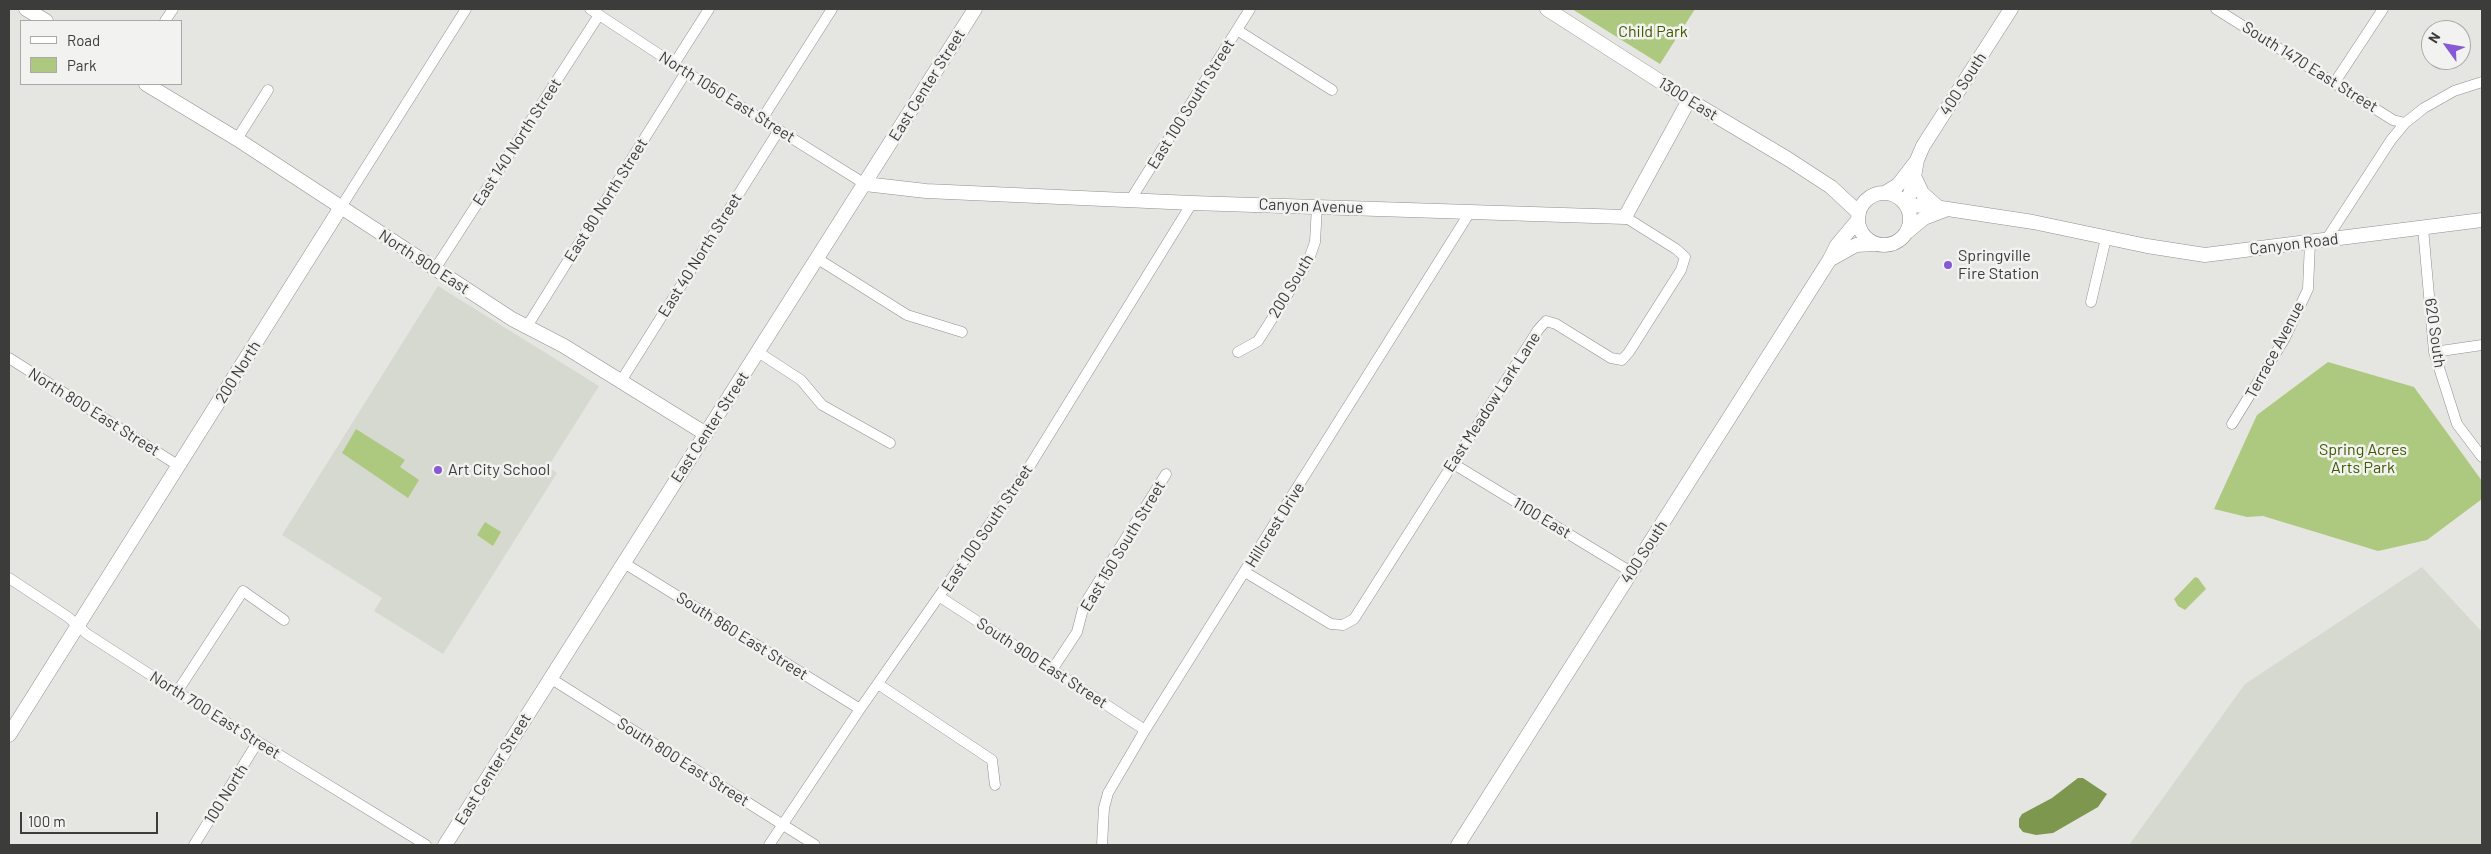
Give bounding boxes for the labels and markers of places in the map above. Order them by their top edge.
place label: Springville Fire Station [1958,246,2039,284]
marker: Springville Fire Station [1942,259,1954,271]
place label: Art City School [448,460,550,480]
marker: Art City School [432,464,444,476]

